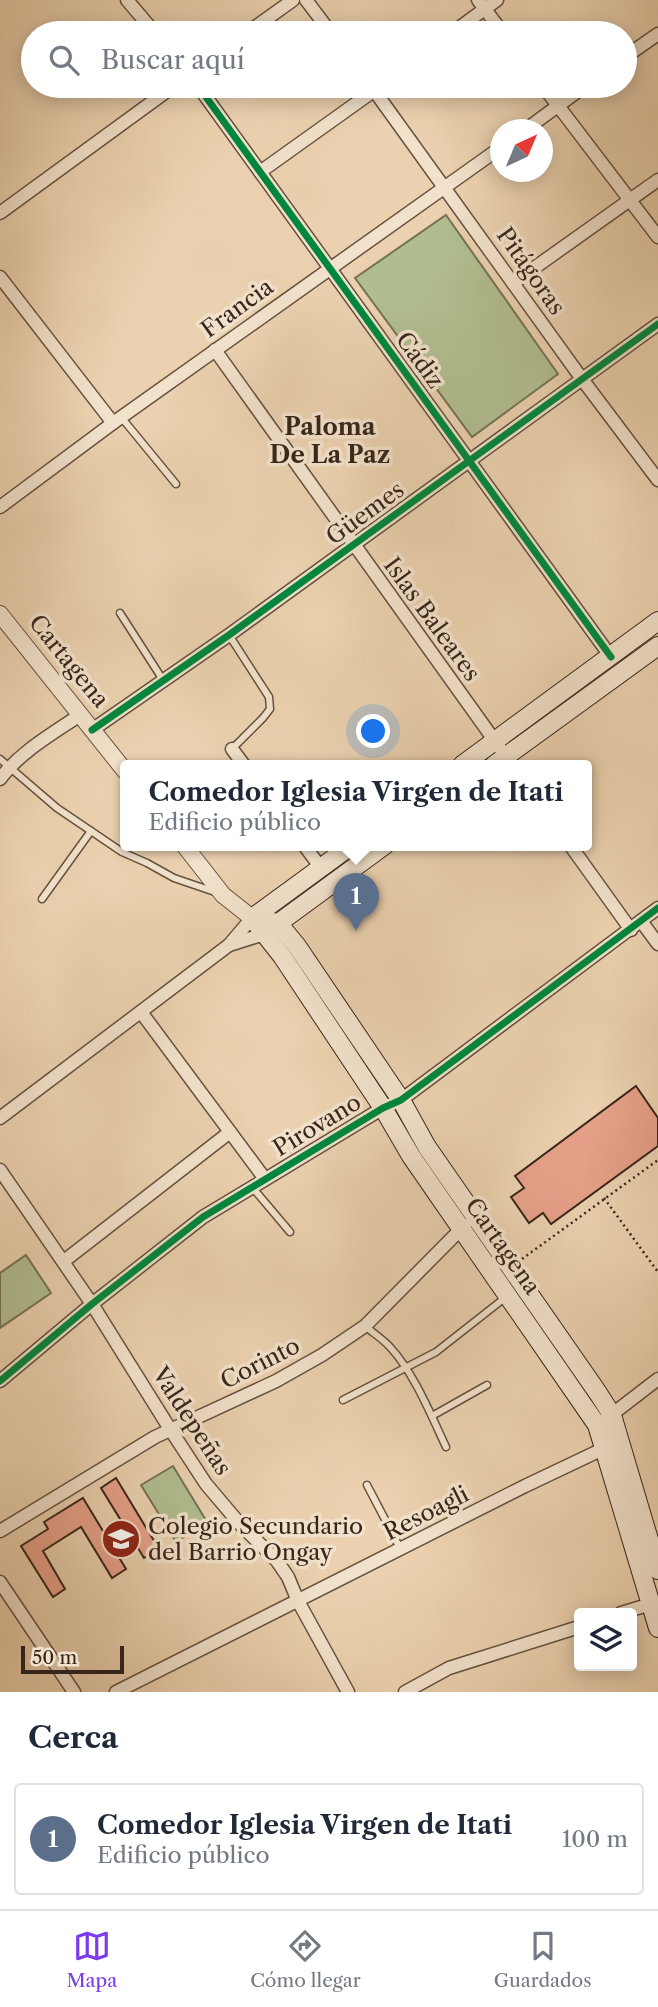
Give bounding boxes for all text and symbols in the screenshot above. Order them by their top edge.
search box [21,21,637,98]
icon: search [45,41,83,79]
text: Buscar aquí [101,44,245,76]
north arrow [490,119,553,182]
street label: Pitágoras [491,222,571,320]
street label: Francia [196,272,279,343]
street label: Cádiz [390,326,450,394]
district label: Paloma De La Paz [270,412,390,469]
street label: Güemes [321,475,409,551]
street label: Islas Baleares [378,552,486,686]
street label: Cartagena [23,609,115,714]
your location [356,714,390,748]
popup [120,760,592,851]
text: Comedor Iglesia Virgen de Itati [148,776,564,808]
text: Edificio público [148,808,321,836]
pin: 1 [333,873,379,931]
street label: Pirovano [268,1088,366,1162]
street label: Cartagena [460,1192,547,1300]
street label: Corinto [216,1331,304,1395]
street label: Valdepeñas [146,1361,237,1480]
street label: Resoagli [379,1480,473,1546]
place label: Colegio Secundario del Barrio Ongay [148,1512,363,1566]
school or university icon: Colegio Secundario del Barrio Ongay [100,1518,142,1560]
map controls [574,1608,637,1671]
button: layers [574,1608,637,1671]
scale bar [21,1643,124,1675]
text: 50 m [32,1646,77,1669]
text: Cerca [28,1719,118,1756]
text: Comedor Iglesia Virgen de Itati [97,1809,512,1841]
text: 1 [48,1825,58,1853]
text: 100 m [562,1825,628,1853]
text: Edificio público [97,1841,270,1869]
tab: Mapa [66,1927,117,1992]
tab: Cómo llegar [250,1927,361,1992]
tab: Guardados [494,1927,592,1992]

